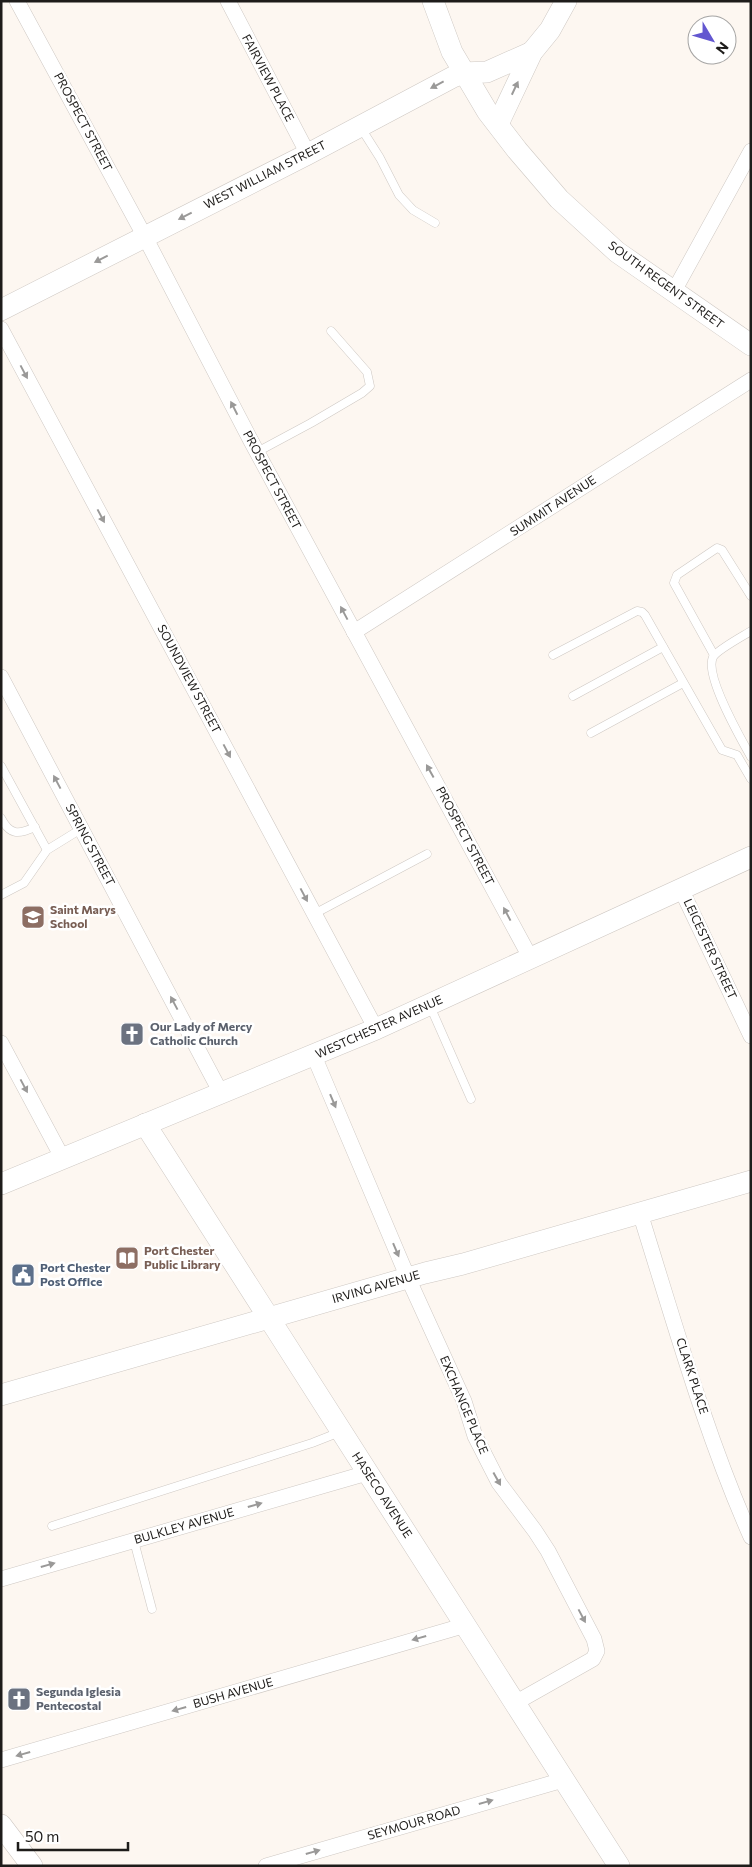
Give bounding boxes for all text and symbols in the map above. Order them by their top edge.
north arrow [687,15,737,65]
street label: FAIRVIEW PLACE [240,32,298,124]
text: N [713,39,733,58]
street label: PROSPECT STREET [52,70,116,173]
one-way arrow [430,81,445,89]
one-way arrow [511,81,519,95]
street label: WEST WILLIAM STREET [201,137,328,211]
one-way arrow [177,212,192,221]
street label: SOUTH REGENT STREET [606,238,727,331]
one-way arrow [94,255,109,263]
one-way arrow [20,365,28,380]
one-way arrow [230,401,238,416]
street label: PROSPECT STREET [241,428,305,531]
street label: SUMMIT AVENUE [507,472,598,538]
one-way arrow [97,508,105,523]
one-way arrow [340,606,348,620]
street label: SOUNDVIEW STREET [155,622,225,736]
one-way arrow [223,744,231,759]
one-way arrow [426,764,434,779]
one-way arrow [53,775,61,789]
street label: PROSPECT STREET [434,784,498,887]
street label: SPRING STREET [63,801,118,888]
one-way arrow [300,887,308,902]
street label: LEICESTER STREET [681,896,740,1001]
place label: Saint Marys School [50,902,116,930]
school or university icon: Saint Marys School [20,904,46,930]
one-way arrow [503,907,511,922]
street label: WESTCHESTER AVENUE [313,992,444,1060]
one-way arrow [170,996,178,1011]
place label: Our Lady of Mercy Catholic Church [150,1019,253,1047]
church icon: Our Lady of Mercy Catholic Church [119,1021,145,1047]
one-way arrow [20,1079,28,1093]
one-way arrow [329,1094,337,1108]
place label: Port Chester Public Library [144,1243,221,1271]
one-way arrow [393,1243,401,1257]
library icon: Port Chester Public Library [114,1245,140,1271]
place label: Port Chester Post Office [40,1260,110,1288]
public building icon: Port Chester Post Office [10,1262,36,1288]
street label: IRVING AVENUE [330,1267,421,1305]
street label: CLARK PLACE [674,1336,712,1416]
street label: EXCHANGE PLACE [438,1353,492,1456]
street label: HASECO AVENUE [350,1449,416,1540]
one-way arrow [493,1471,501,1486]
one-way arrow [247,1501,262,1509]
street label: BULKLEY AVENUE [132,1504,235,1546]
one-way arrow [41,1561,56,1569]
one-way arrow [578,1609,586,1624]
one-way arrow [411,1635,426,1643]
street label: BUSH AVENUE [191,1674,274,1710]
place label: Segunda Iglesia Pentecostal [36,1684,121,1712]
church icon: Segunda Iglesia Pentecostal [6,1686,32,1712]
one-way arrow [171,1705,186,1713]
one-way arrow [15,1751,30,1759]
one-way arrow [478,1798,493,1806]
street label: SEYMOUR ROAD [366,1802,462,1842]
scale bar [18,1820,128,1852]
text: 50 m [25,1827,59,1845]
one-way arrow [305,1848,320,1856]

